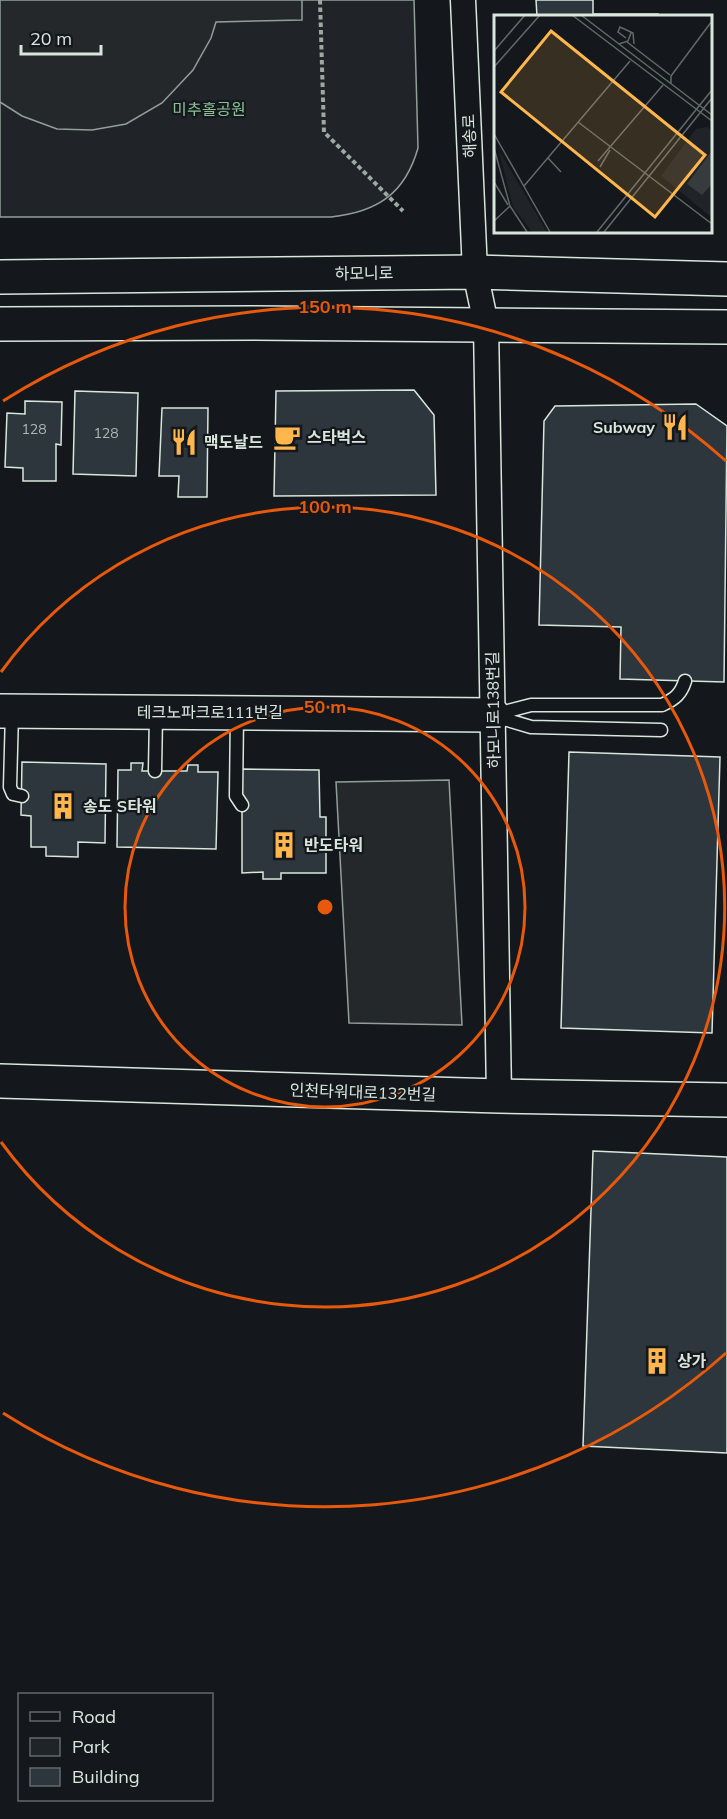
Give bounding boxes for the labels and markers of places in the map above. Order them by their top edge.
restaurant icon: Subway [660,412,690,442]
place label: Subway [593,417,655,437]
cafe icon: 스타벅스 [272,422,302,452]
restaurant icon: 맥도날드 [169,427,199,457]
place label: 스타벅스 [307,427,366,447]
place label: 맥도날드 [204,432,263,452]
building icon: 송도 S타워 [48,791,78,821]
place label: 송도 S타워 [83,796,157,816]
building icon: 반도타워 [269,830,299,860]
place label: 반도타워 [304,835,363,855]
centre of rings [315,897,335,917]
building icon: 상가 [642,1346,672,1376]
place label: 상가 [677,1351,707,1371]

